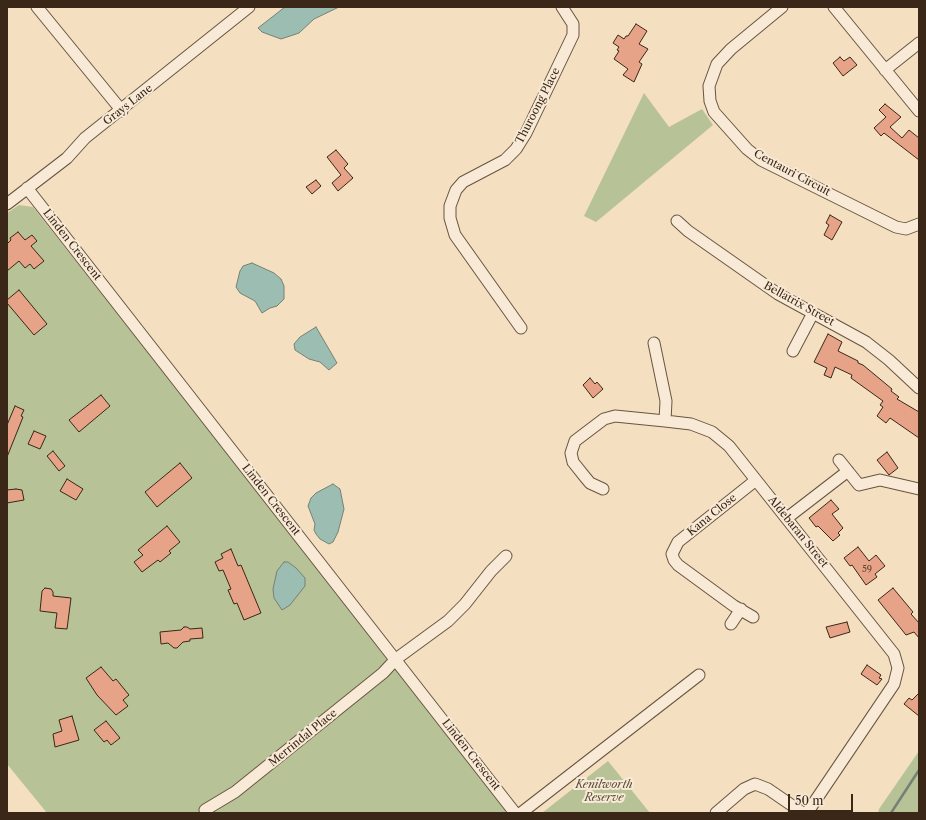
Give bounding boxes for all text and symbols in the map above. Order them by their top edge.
street label: Thuroong Place [513,66,563,146]
street label: Grays Lane [101,82,155,128]
street label: Centauri Circuit [751,147,833,199]
street label: Linden Crescent [40,207,104,283]
street label: Bellatrix Street [761,279,837,329]
street label: Linden Crescent [239,462,303,538]
street label: Kana Close [685,491,739,539]
street label: Aldebaran Street [765,494,831,570]
house number: 59 [862,564,872,574]
street label: Merrindal Place [266,707,340,769]
street label: Linden Crescent [439,717,503,793]
park label: Kenilworth Reserve [576,778,632,804]
scale bar [790,786,855,812]
text: 50 m [795,793,824,808]

